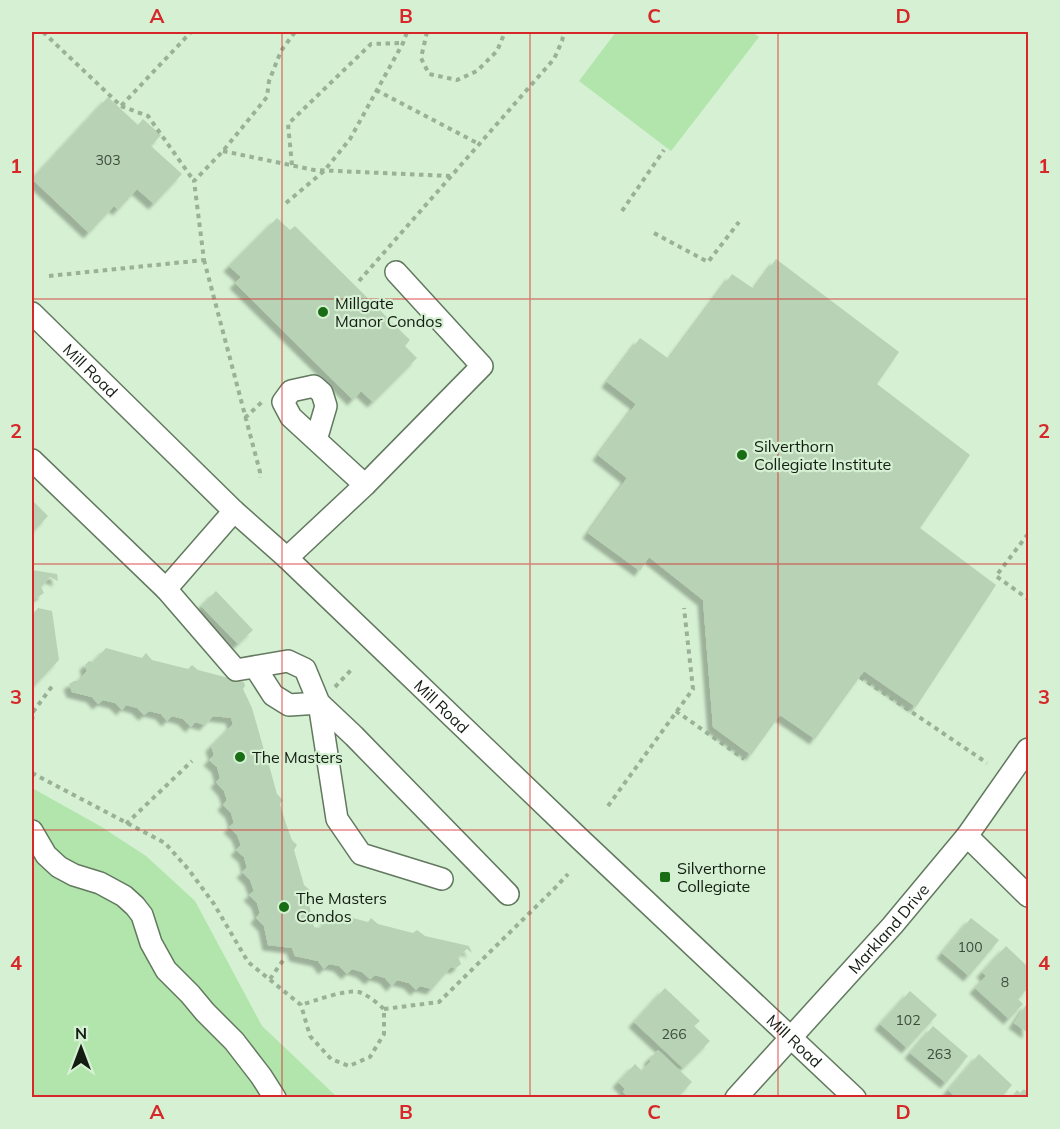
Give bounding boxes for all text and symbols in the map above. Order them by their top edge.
text: A [150,3,165,28]
text: B [399,3,413,28]
text: C [647,3,661,28]
text: D [895,3,911,28]
house number: 303 [95,151,121,169]
text: 1 [10,153,22,178]
text: 1 [1038,153,1050,178]
place label: Millgate Manor Condos [335,293,442,331]
marker: Millgate Manor Condos [316,305,330,319]
street label: Mill Road [59,339,122,402]
text: 2 [10,418,22,443]
text: 2 [1038,418,1050,443]
place label: Silverthorn Collegiate Institute [754,436,891,474]
marker: Silverthorn Collegiate Institute [735,448,749,462]
street label: Mill Road [410,675,473,737]
text: 3 [10,684,22,709]
text: 3 [1038,684,1050,709]
place label: The Masters [252,747,343,767]
marker: The Masters [233,750,247,764]
place label: Silverthorne Collegiate [677,858,766,896]
marker: Silverthorne Collegiate [658,870,672,884]
street label: Markland Drive [844,880,933,978]
place label: The Masters Condos [296,888,387,926]
marker: The Masters Condos [277,900,291,914]
house number: 100 [957,938,983,956]
text: 4 [10,950,22,975]
text: 4 [1038,950,1050,975]
house number: 8 [1001,973,1009,991]
street label: Mill Road [762,1010,826,1072]
house number: 102 [895,1011,921,1029]
north arrow [51,1018,111,1078]
text: N [75,1023,87,1043]
house number: 266 [661,1025,687,1043]
house number: 263 [926,1045,952,1063]
text: A [150,1099,165,1124]
text: B [399,1099,413,1124]
text: C [647,1099,661,1124]
text: D [895,1099,911,1124]

